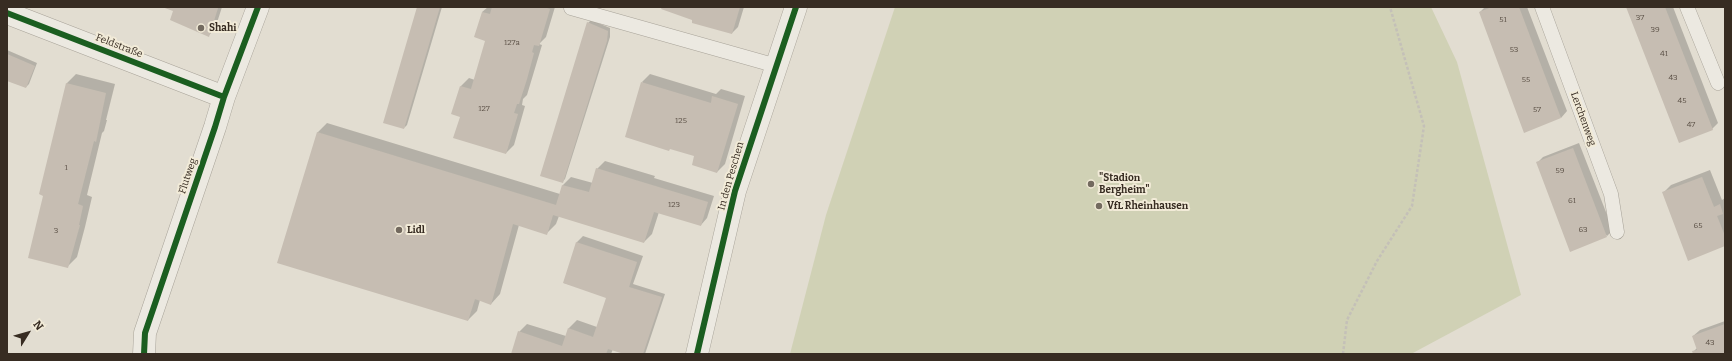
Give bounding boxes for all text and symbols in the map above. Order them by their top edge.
house number: 37 [1636,13,1644,23]
house number: 51 [1499,15,1507,25]
place label: Shahi [209,22,236,34]
marker: Shahi [196,23,206,33]
house number: 39 [1650,25,1660,35]
street label: Feldstraße [94,32,144,60]
house number: 127a [504,38,520,48]
house number: 53 [1510,45,1518,55]
house number: 41 [1660,49,1668,59]
house number: 43 [1668,73,1678,83]
house number: 55 [1522,75,1530,85]
street label: Lerchenweg [1568,90,1598,148]
house number: 45 [1678,96,1686,106]
house number: 127 [478,104,490,114]
house number: 57 [1533,105,1541,115]
house number: 125 [675,116,687,126]
house number: 47 [1687,120,1695,130]
street label: In den Peschen [716,140,746,212]
street label: Flutweg [176,157,200,195]
house number: 1 [64,163,68,173]
house number: 59 [1556,166,1564,176]
place label: "Stadion Bergheim" [1099,172,1149,196]
marker: "Stadion Bergheim" [1086,179,1096,189]
house number: 61 [1568,196,1576,206]
house number: 123 [668,200,680,210]
place label: VfL Rheinhausen [1107,200,1188,212]
marker: VfL Rheinhausen [1094,201,1104,211]
house number: 65 [1694,221,1702,231]
place label: Lidl [407,224,425,236]
marker: Lidl [394,225,404,235]
house number: 63 [1578,225,1588,235]
house number: 3 [54,226,58,236]
north arrow [8,313,48,353]
text: N [30,318,46,333]
house number: 43 [1705,338,1715,348]

